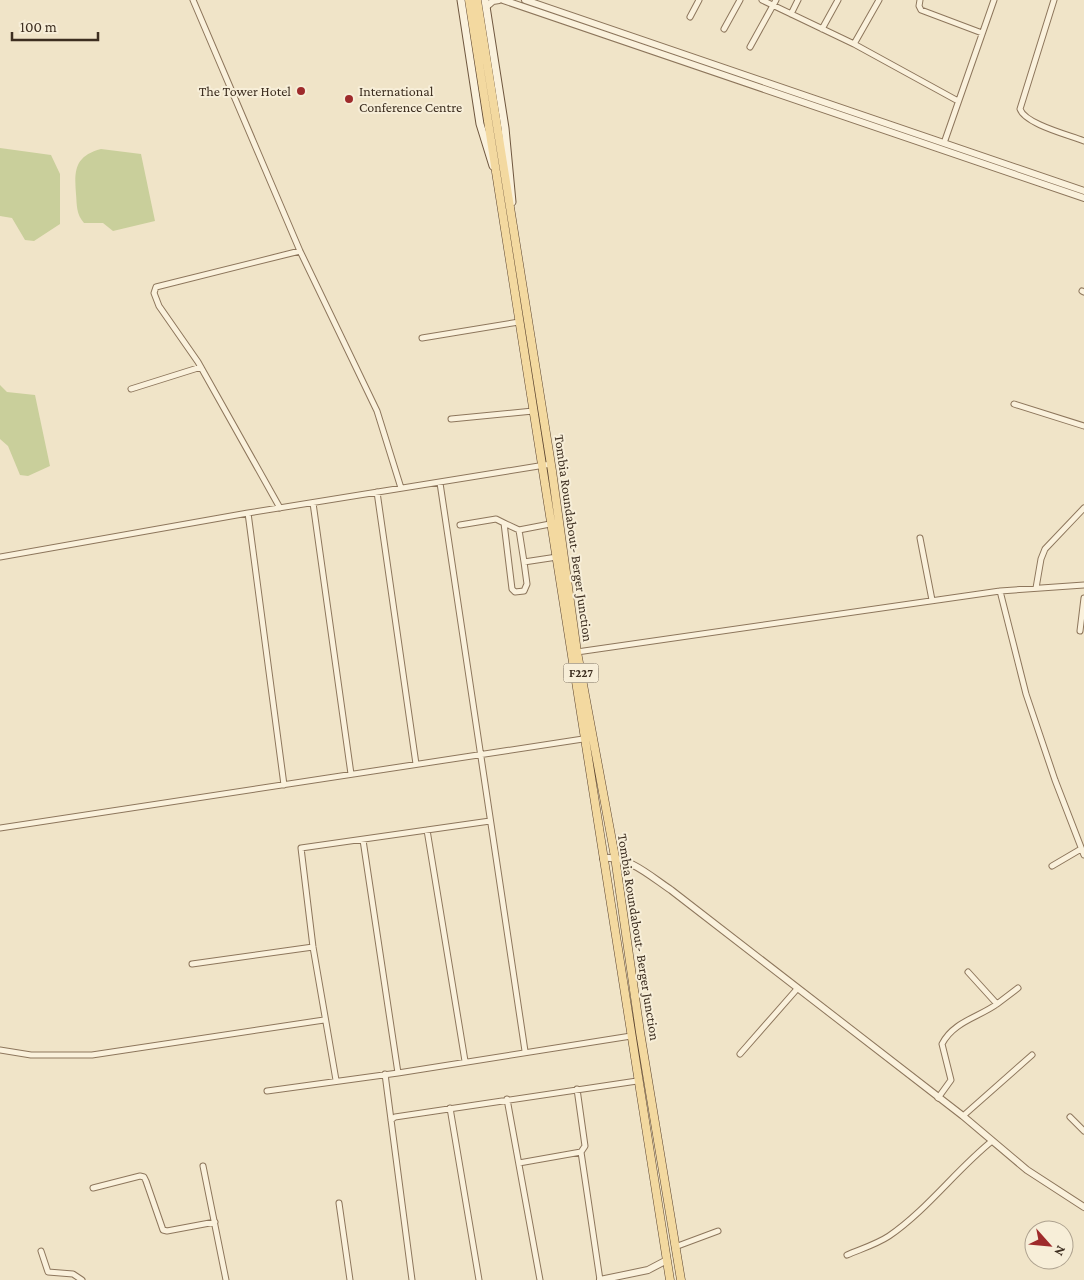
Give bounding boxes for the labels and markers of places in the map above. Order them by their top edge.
place label: The Tower Hotel [199,83,291,99]
place label: International Conference Centre [359,83,462,115]
marker: The Tower Hotel [295,85,307,97]
marker: International Conference Centre [343,93,355,105]

